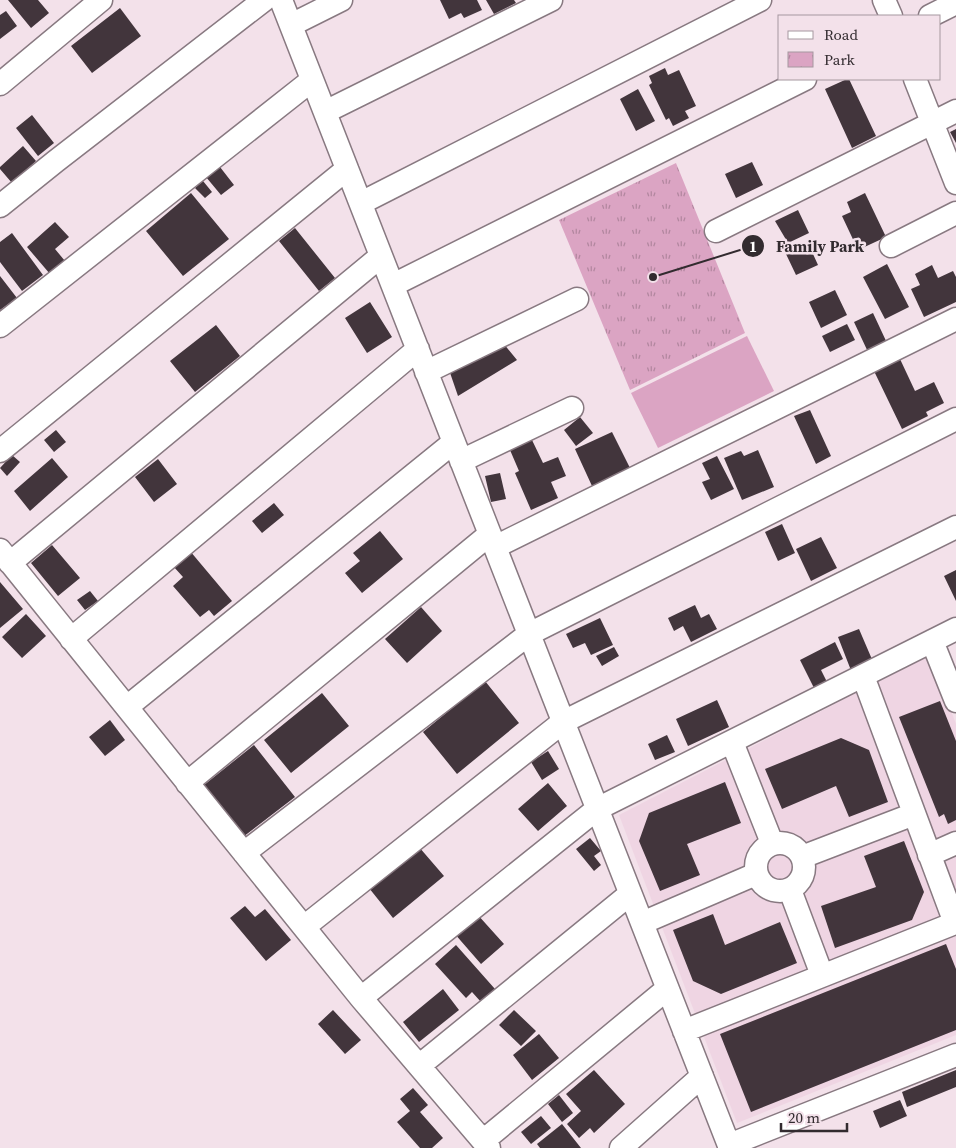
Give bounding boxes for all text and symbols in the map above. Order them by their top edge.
legend [778,15,941,80]
text: Road [824,24,858,45]
text: Park [824,49,856,70]
callout: Family Park [740,231,874,262]
text: Family Park [776,235,864,257]
text: 1 [749,236,757,257]
scale bar [781,1100,847,1132]
text: 20 m [788,1107,820,1128]

